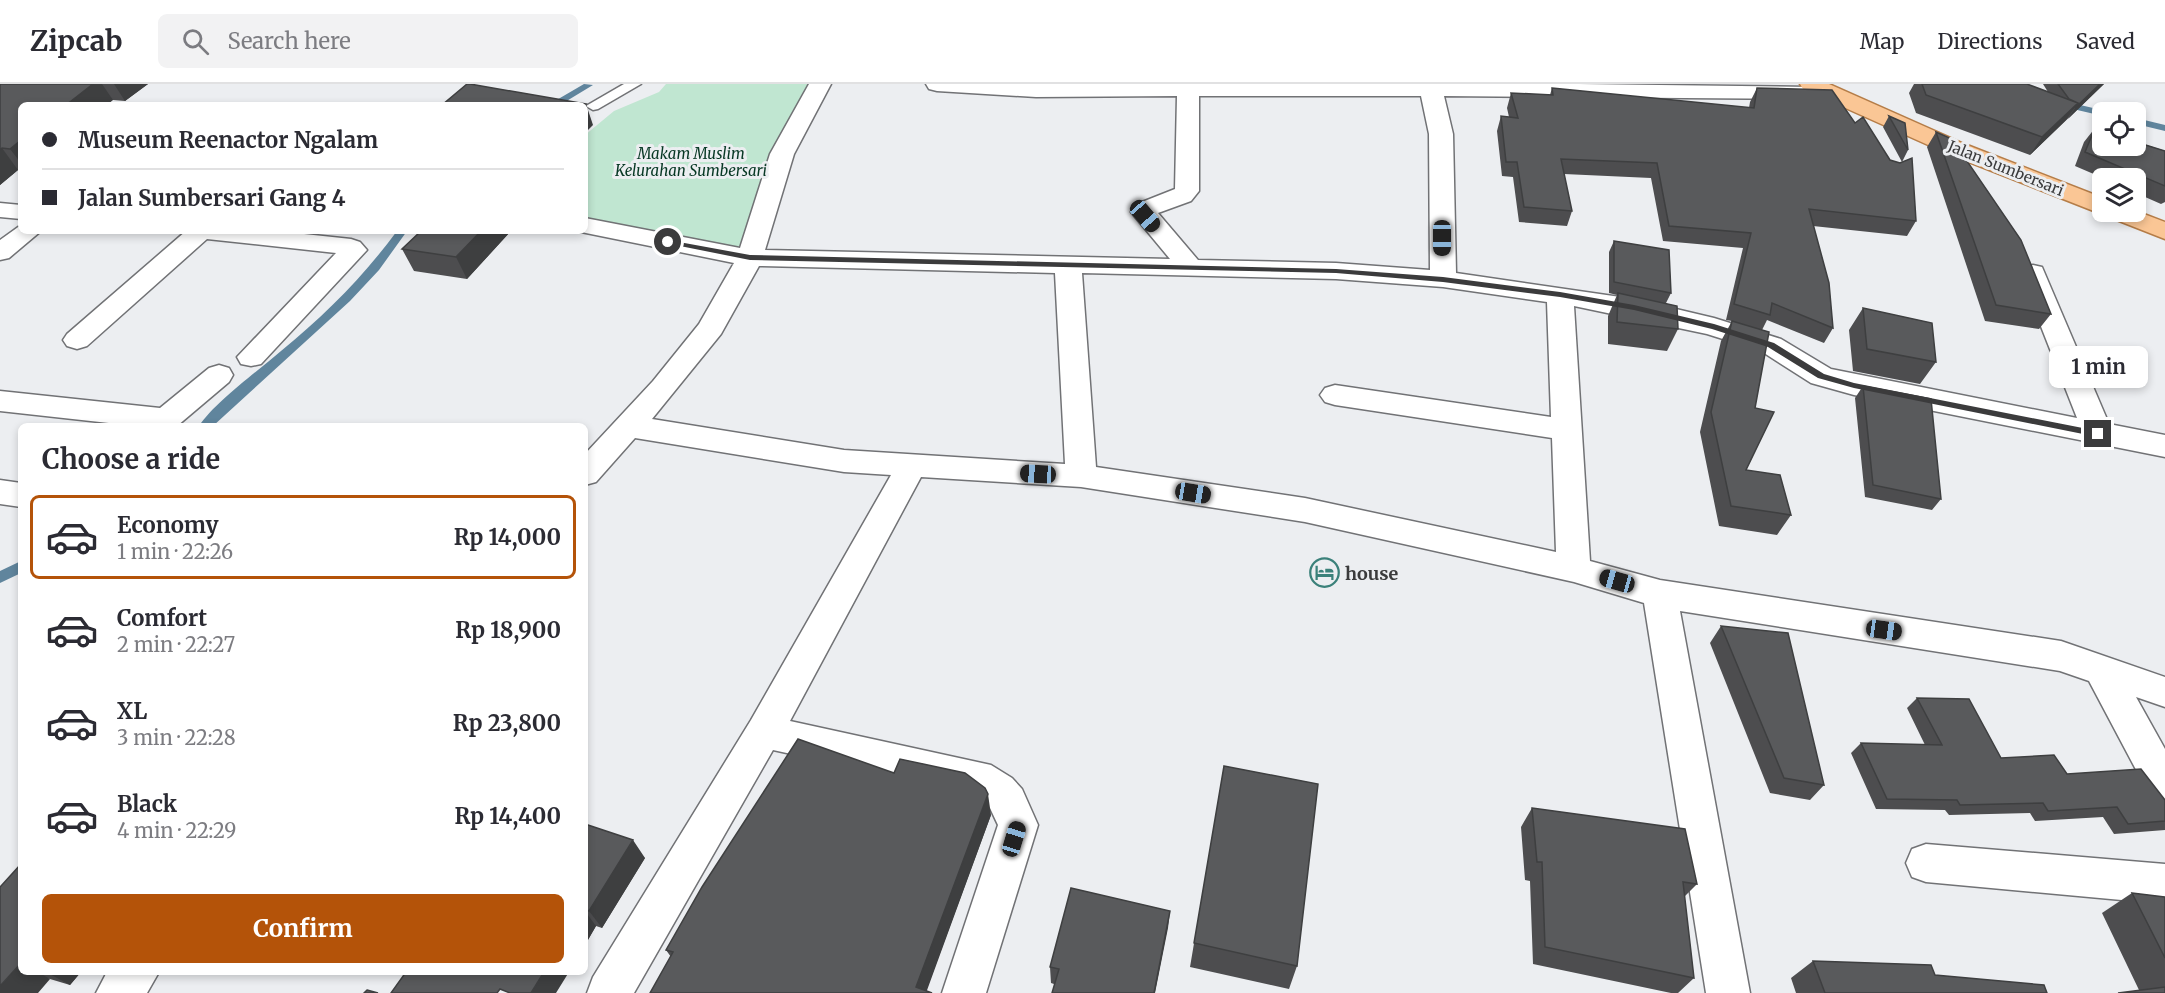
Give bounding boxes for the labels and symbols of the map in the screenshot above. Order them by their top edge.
street label: Jalan Sumbersari [1944,136,2067,200]
park label: Makam Muslim Kelurahan Sumbersari [614,144,767,180]
car [1126,197,1164,235]
car [1433,220,1451,256]
route start [654,228,681,255]
callout: 1 min [2048,347,2148,389]
route end [2084,420,2111,447]
car [1020,464,1056,484]
car [1174,481,1212,505]
hotel icon: house [1308,557,1340,589]
place label: house [1345,562,1399,585]
car [1597,567,1637,595]
car [1865,619,1903,641]
car [1000,819,1028,859]

